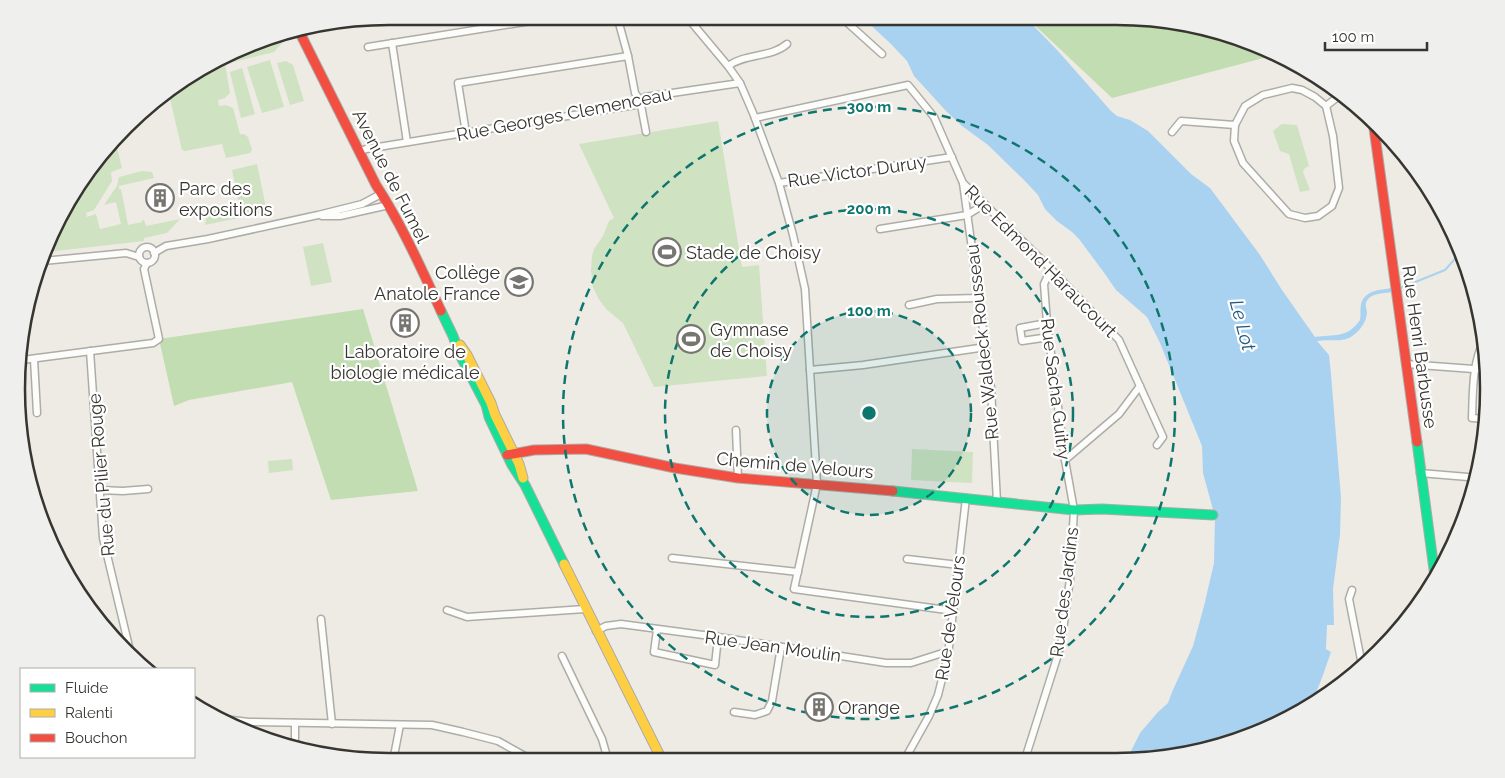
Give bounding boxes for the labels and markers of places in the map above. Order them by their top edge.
place label: Parc des expositions [179,178,273,220]
building icon: Parc des expositions [145,183,175,213]
sports icon: Stade de Choisy [652,237,682,267]
place label: Stade de Choisy [686,242,821,263]
place label: Collège Anatole France [374,262,500,304]
school or university icon: Collège Anatole France [504,267,534,297]
building icon: Laboratoire de biologie médicale [390,308,420,338]
place label: Gymnase de Choisy [710,319,792,361]
sports icon: Gymnase de Choisy [676,324,706,354]
place label: Laboratoire de biologie médicale [331,341,480,383]
centre of rings [860,404,878,422]
building icon: Orange [804,692,834,722]
place label: Orange [838,697,900,718]

